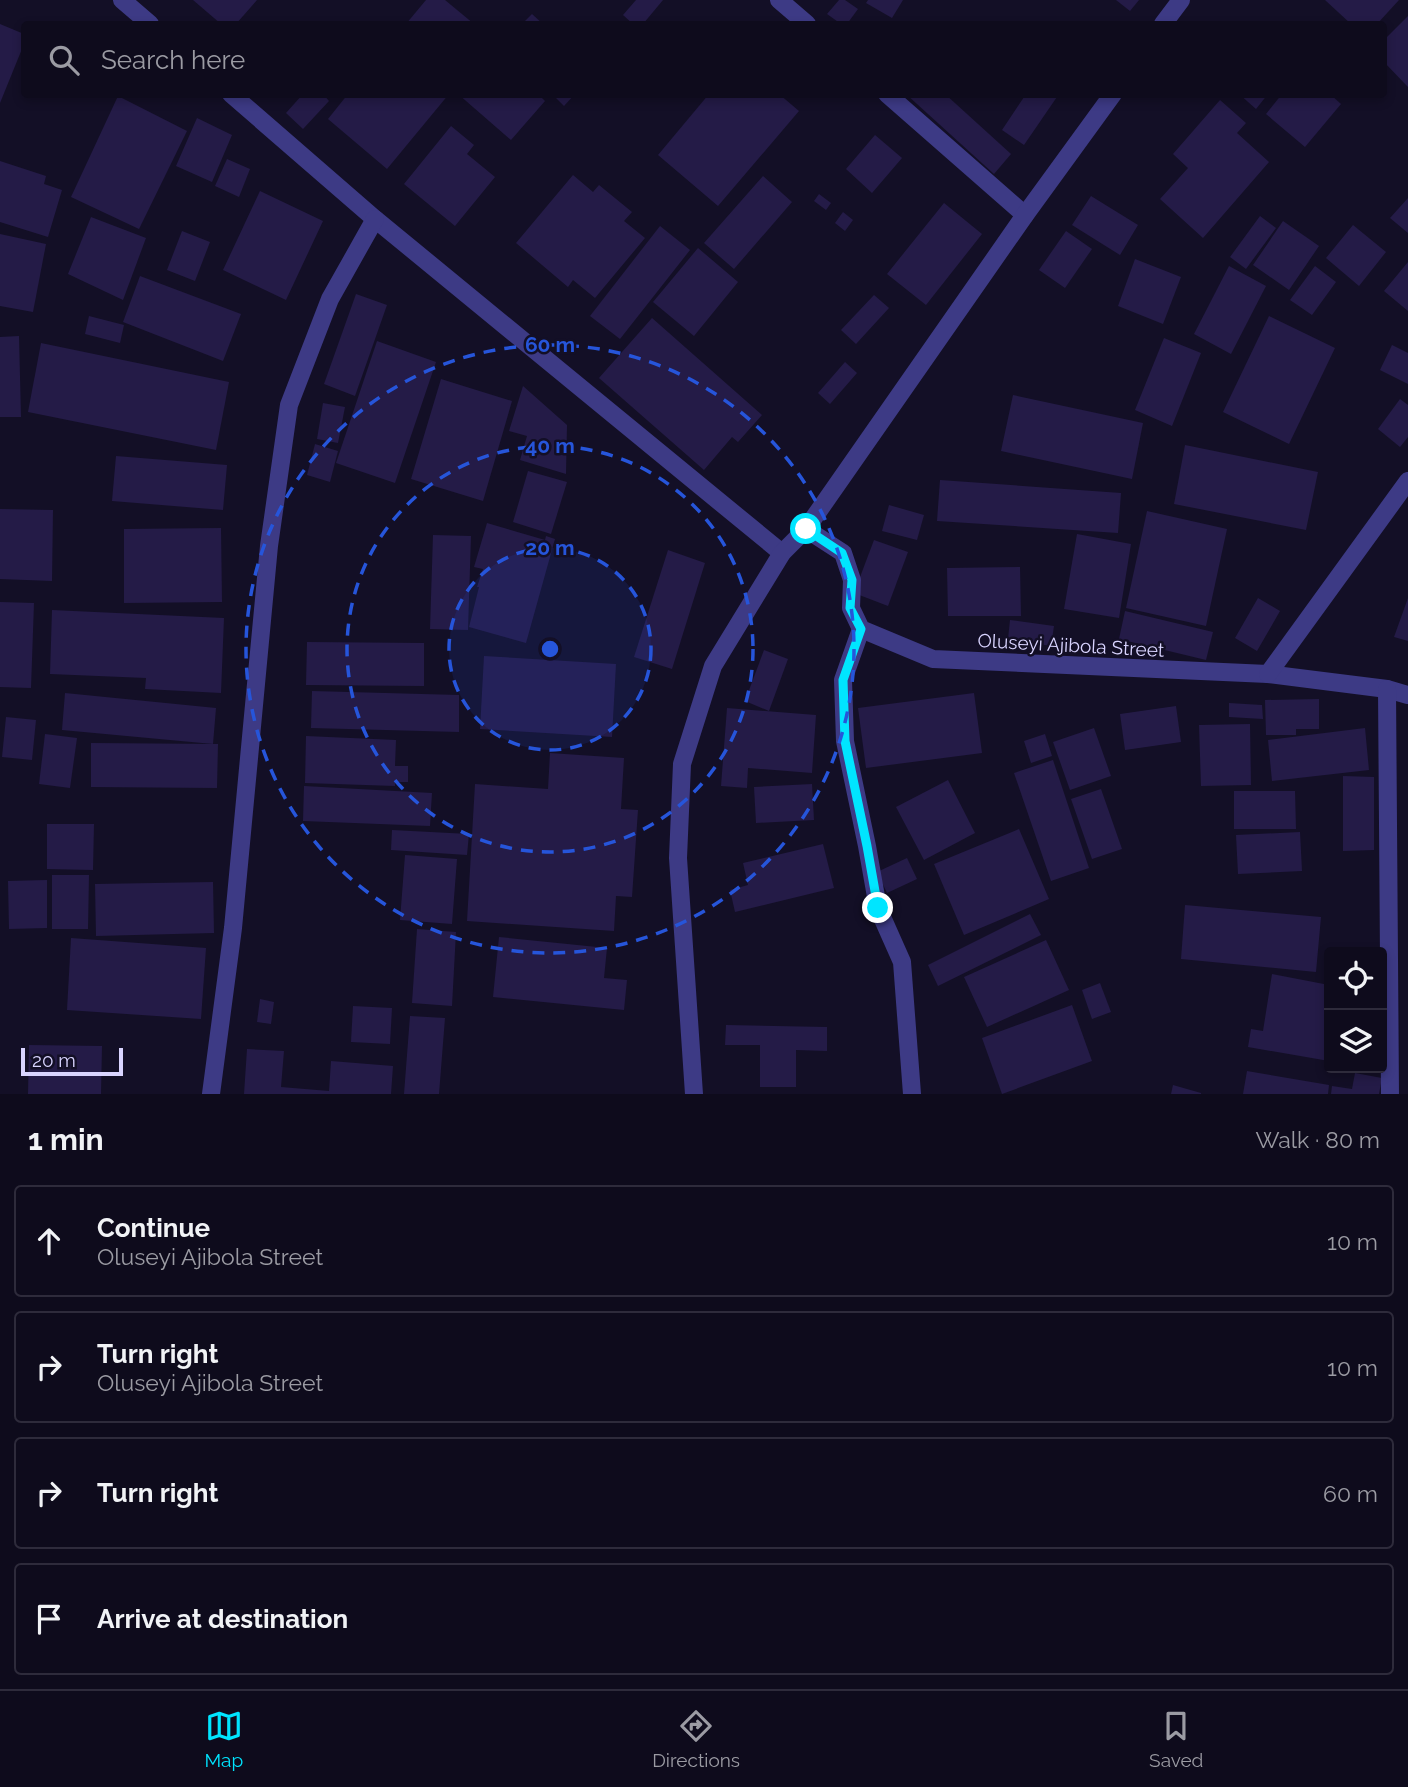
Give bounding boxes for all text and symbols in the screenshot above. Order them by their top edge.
search box [21,21,1387,98]
icon: search [45,41,83,79]
text: Search here [101,45,245,75]
text: 60 m [525,332,575,357]
text: 40 m [525,433,575,458]
route start [790,513,821,544]
text: 20 m [525,535,575,560]
street label: Oluseyi Ajibola Street [977,629,1165,661]
centre of rings [538,637,562,661]
route end [862,892,893,923]
map controls [1324,947,1387,1073]
button: locate [1324,947,1387,1010]
button: layers [1324,1010,1387,1073]
scale bar [21,1045,122,1077]
text: 20 m [32,1049,76,1071]
text: 1 min [28,1122,104,1157]
text: Walk · 80 m [1255,1126,1380,1153]
text: Continue [97,1213,210,1243]
icon: ahead [30,1222,68,1260]
text: 10 m [1327,1228,1378,1255]
text: Oluseyi Ajibola Street [97,1243,323,1270]
text: Turn right [97,1339,218,1369]
icon: right [30,1348,68,1386]
text: 10 m [1327,1354,1378,1381]
text: Oluseyi Ajibola Street [97,1369,323,1396]
icon: right [30,1474,68,1512]
text: Turn right [97,1478,218,1508]
text: 60 m [1323,1480,1378,1507]
icon: arrive [30,1600,68,1638]
text: Arrive at destination [97,1604,348,1634]
tab: Map [205,1707,243,1771]
tab: Directions [652,1707,740,1771]
tab: Saved [1149,1707,1203,1771]

